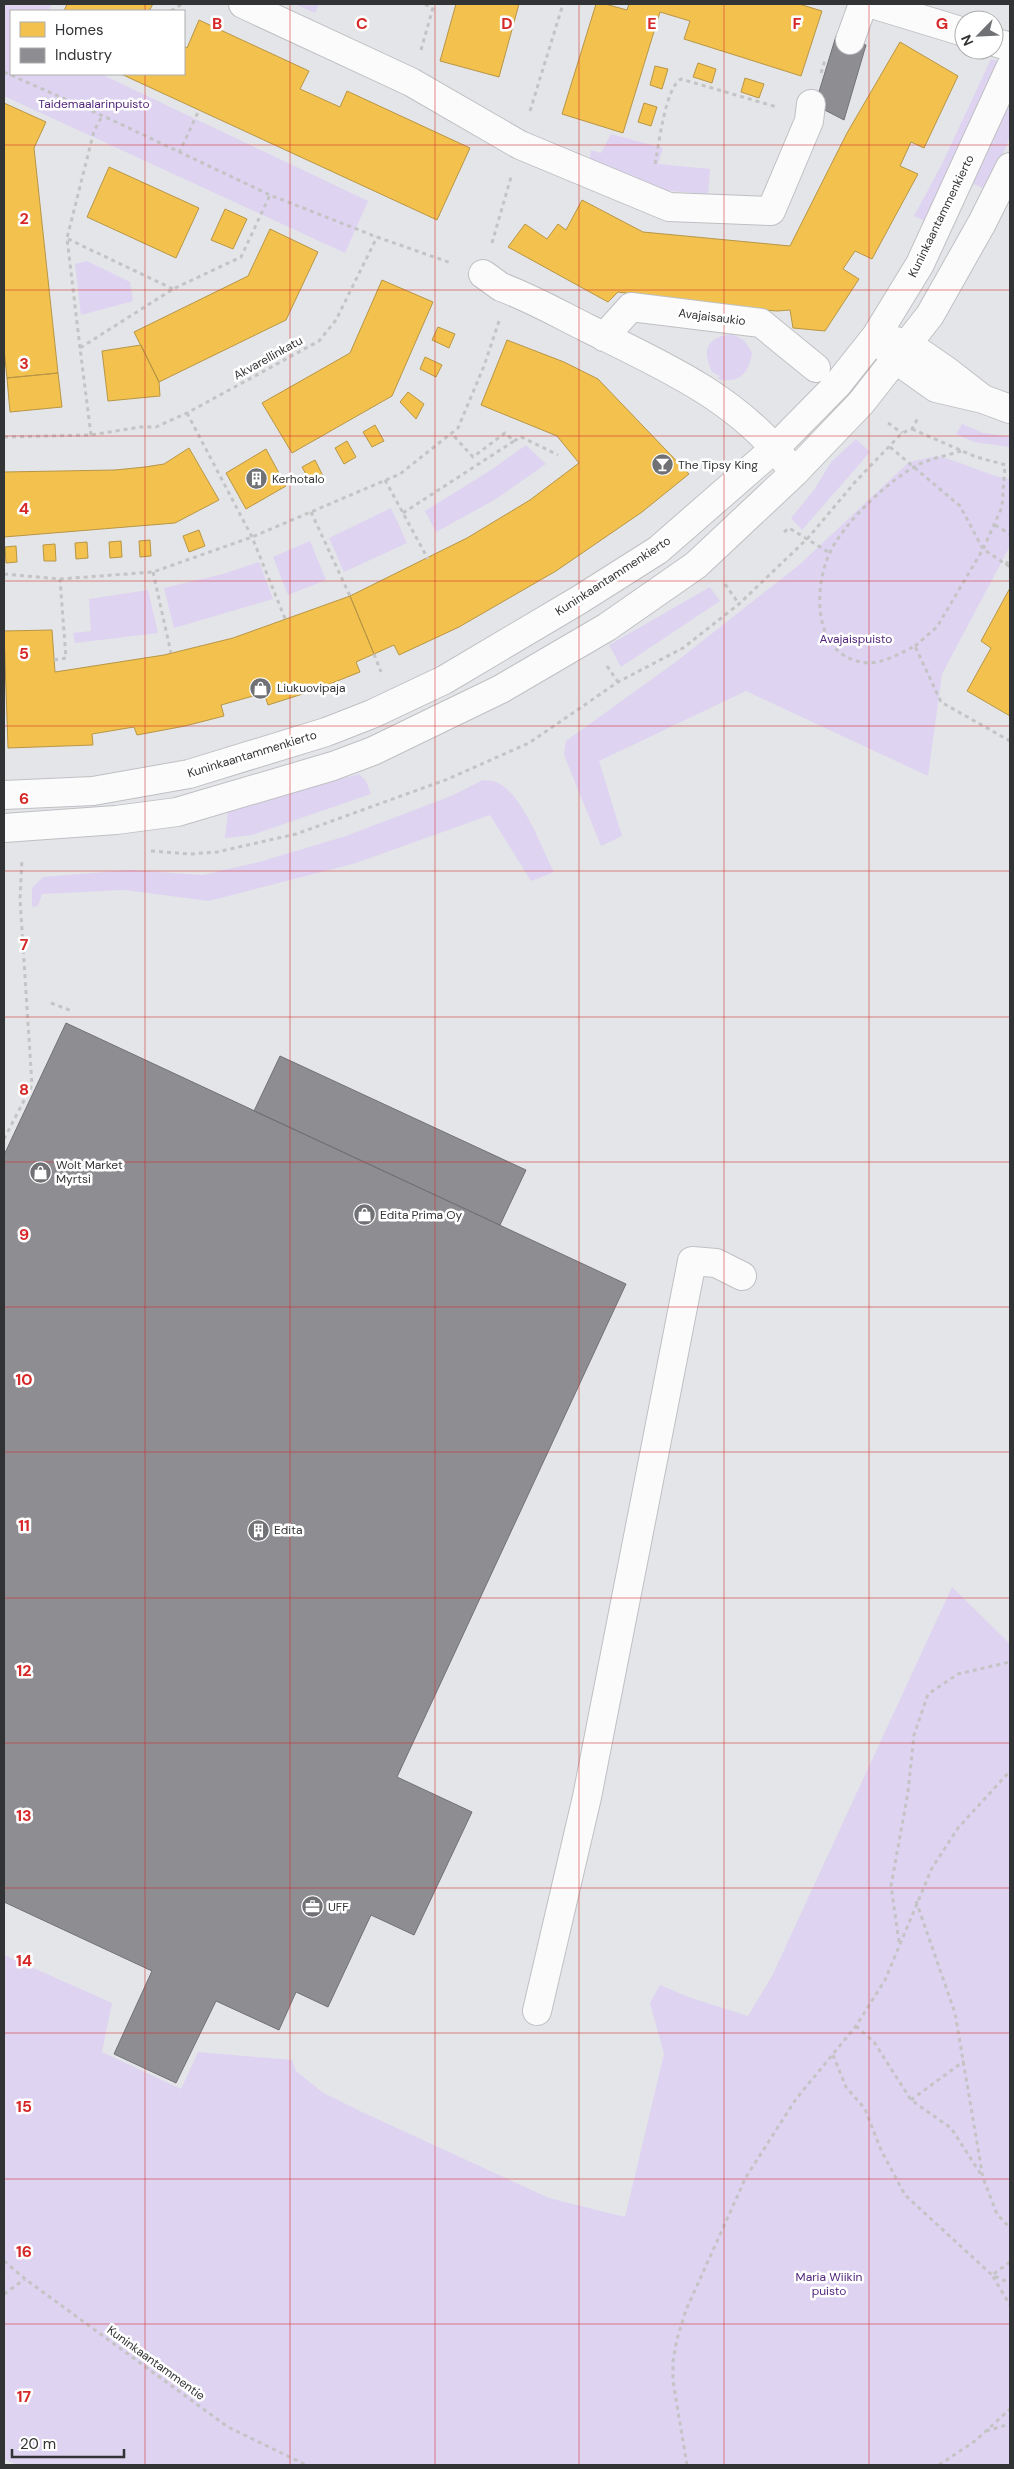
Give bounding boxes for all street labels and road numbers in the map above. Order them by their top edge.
street label: Kuninkaantammenkierto [904,152,978,280]
street label: Avajaisaukio [677,305,747,329]
street label: Akvarellinkatu [231,332,306,384]
street label: Kuninkaantammenkierto [552,533,674,619]
street label: Kuninkaantammenkierto [185,727,319,781]
street label: Kuninkaantammentie [104,2322,208,2404]

